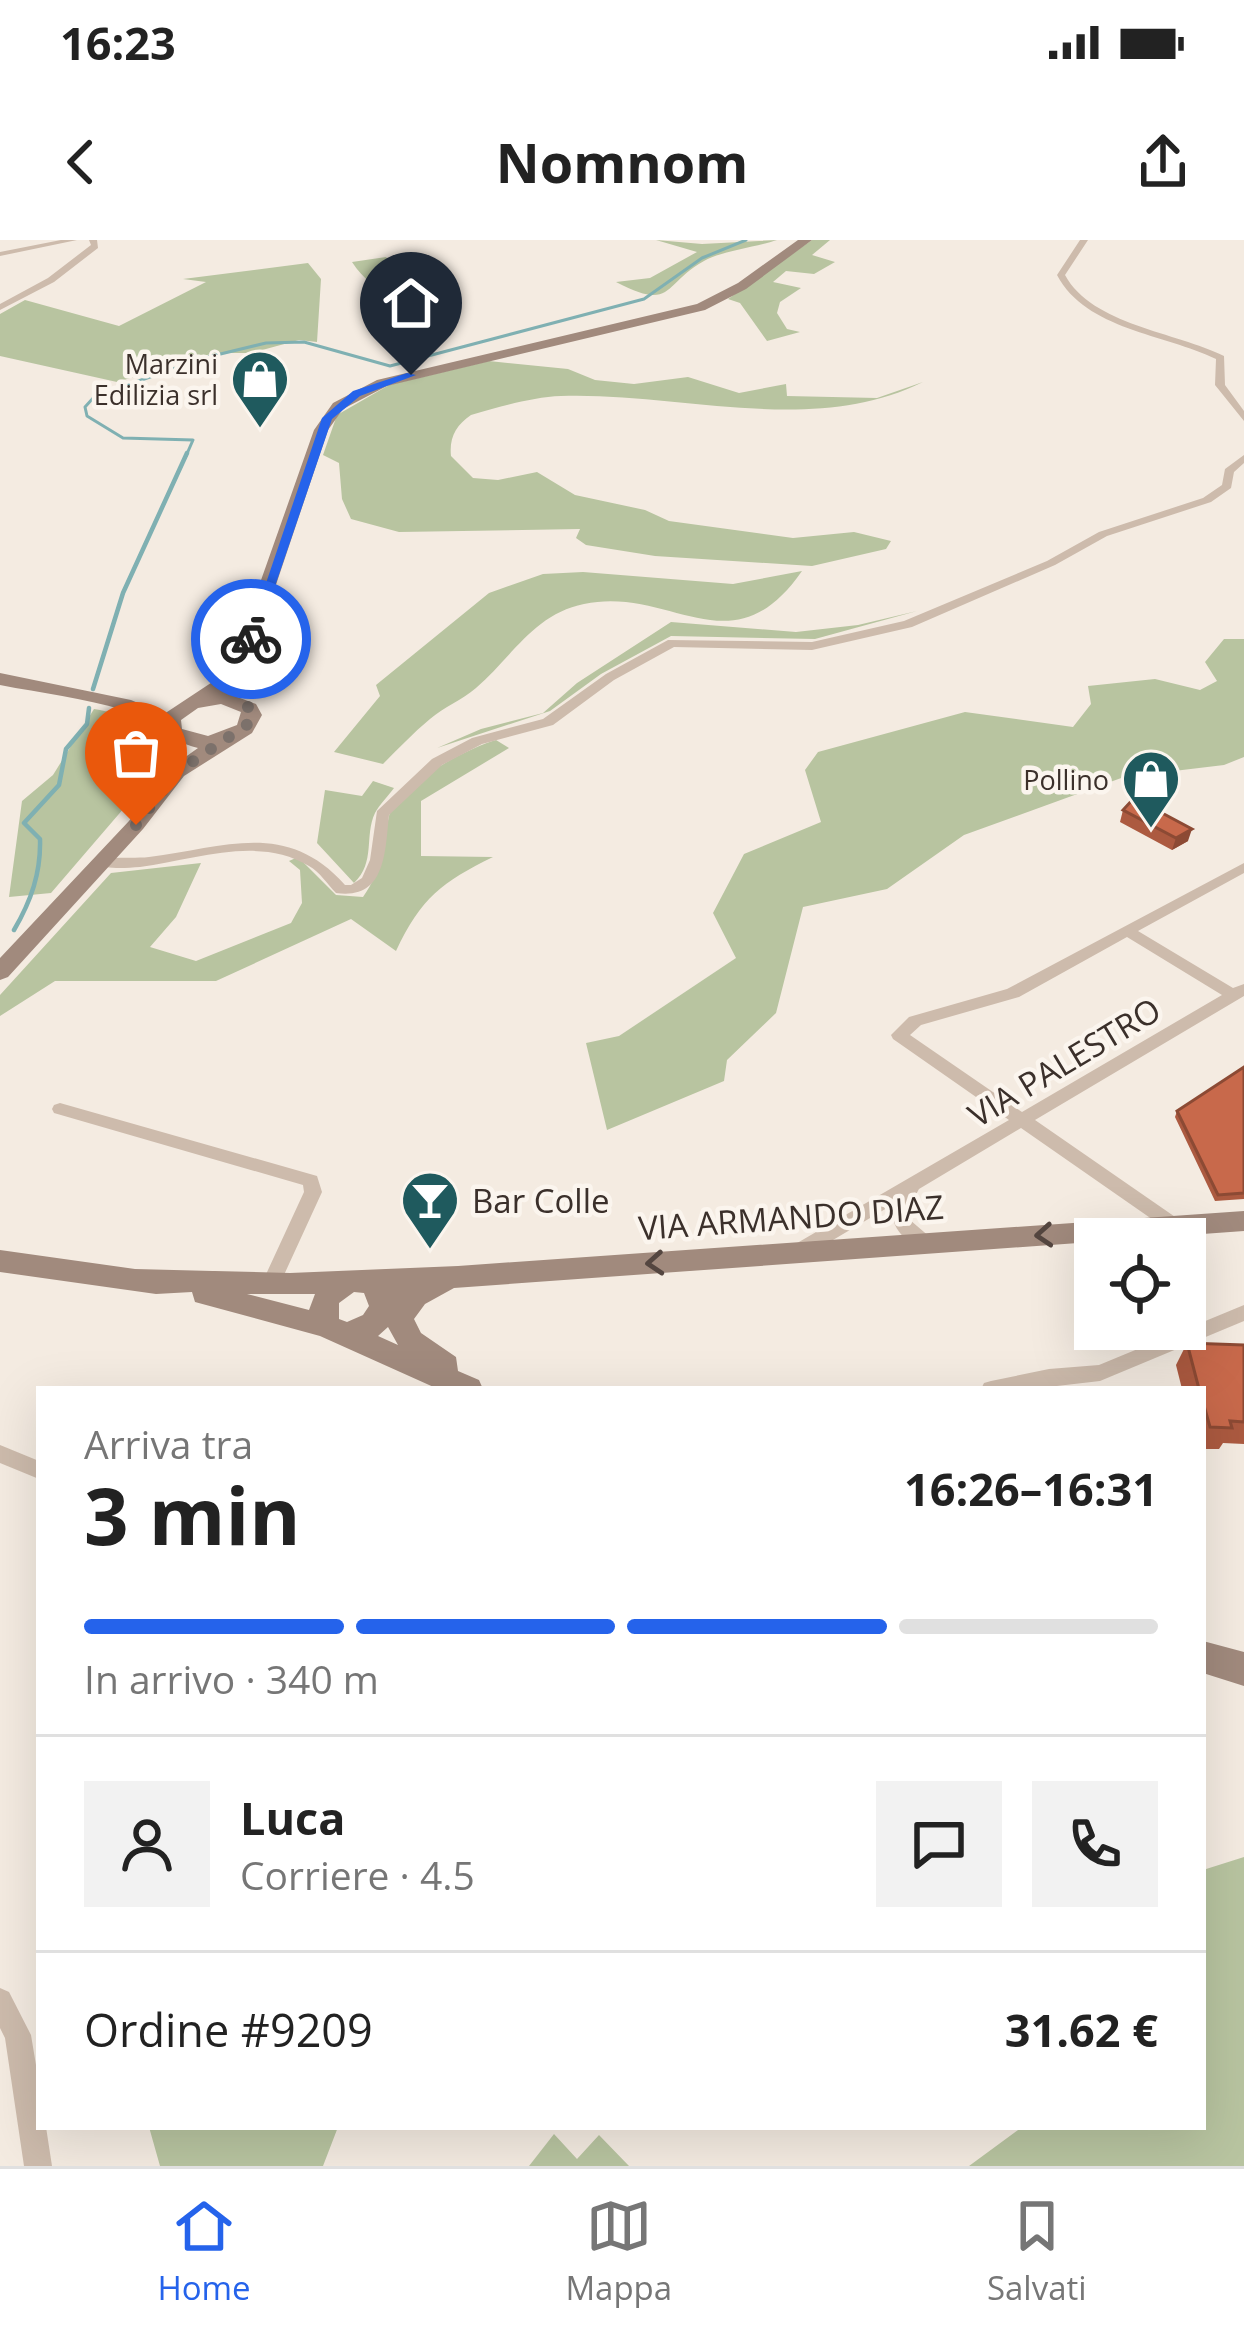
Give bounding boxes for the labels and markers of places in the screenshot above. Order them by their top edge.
pin [360,252,462,375]
place label: Marzini Edilizia srl [94,345,218,413]
shop icon: Marzini Edilizia srl [229,348,291,430]
pin [85,702,187,825]
shop icon: Pollino [1120,748,1182,830]
place label: Pollino [1023,761,1109,798]
bar icon: Bar Colle [399,1169,461,1251]
place label: Bar Colle [472,1178,610,1223]

